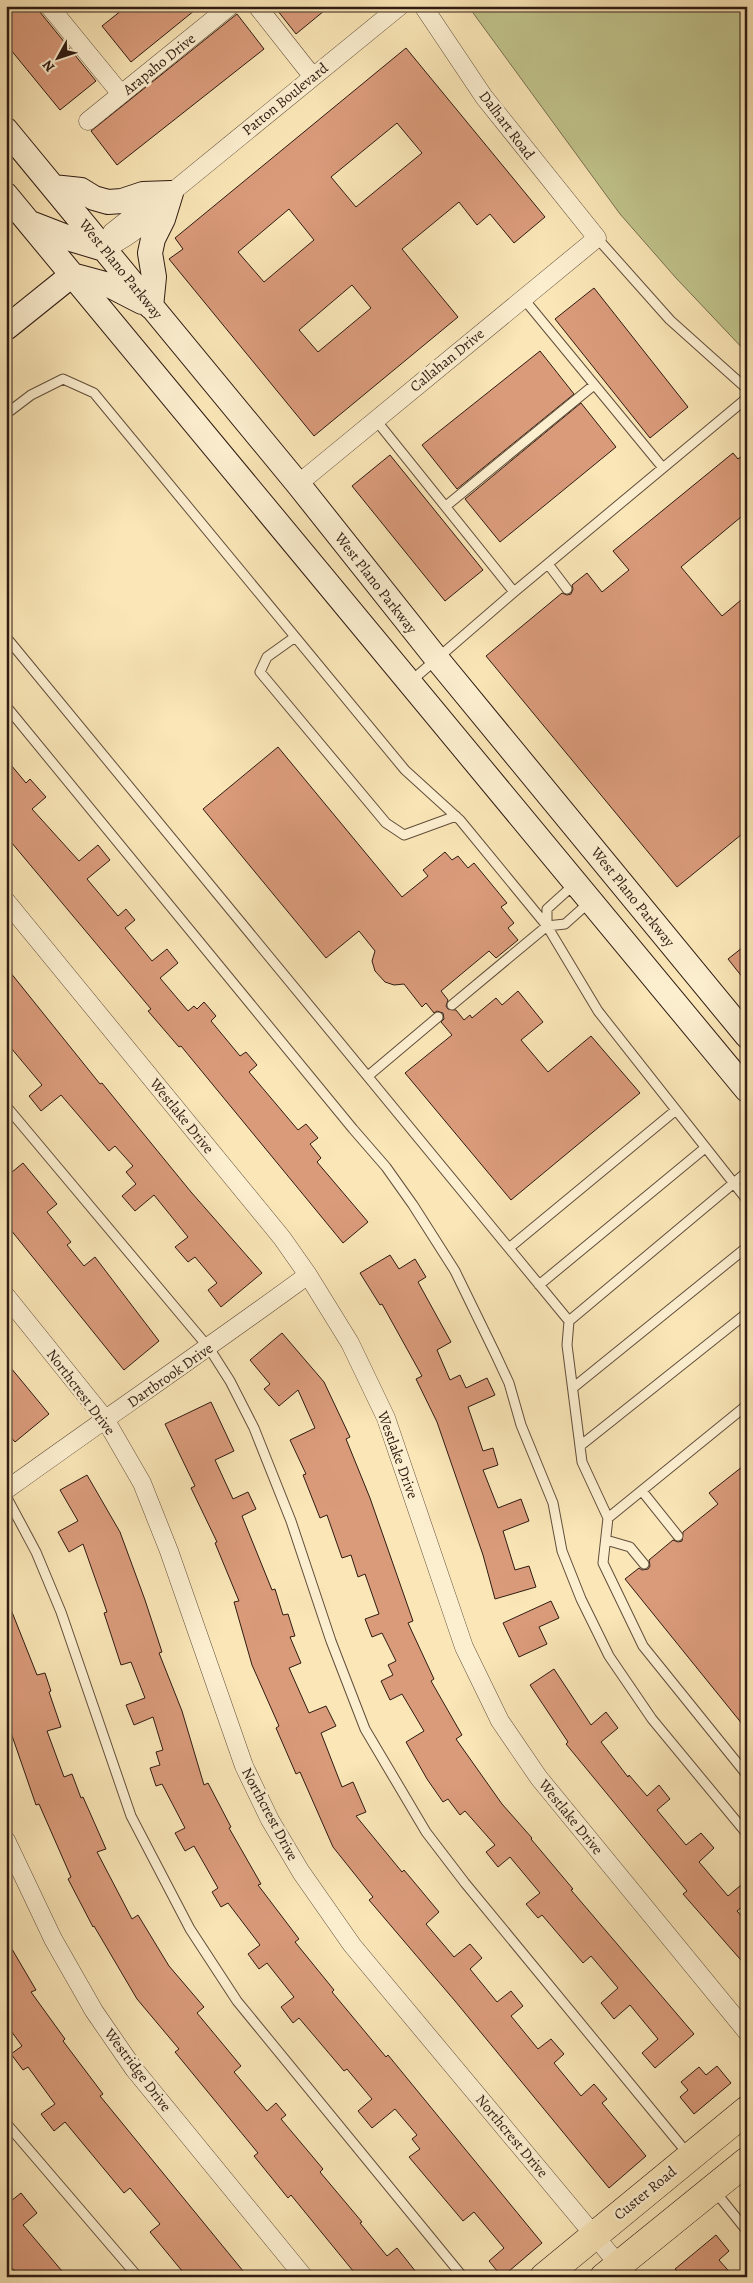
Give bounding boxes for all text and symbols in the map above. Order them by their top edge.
street label: Arapaho Drive [118,28,200,100]
north arrow [32,32,82,82]
text: N [38,56,59,76]
street label: Patton Boulevard [238,57,333,140]
street label: Dalhart Road [475,87,540,164]
street label: West Plano Parkway [74,214,168,323]
street label: Callahan Drive [406,324,489,396]
street label: West Plano Parkway [330,528,422,638]
street label: West Plano Parkway [586,842,680,951]
street label: Westlake Drive [145,1073,219,1158]
street label: Dartbrook Drive [123,1338,217,1412]
street label: Northcrest Drive [42,1345,120,1439]
street label: Westlake Drive [373,1408,423,1502]
street label: Northcrest Drive [237,1764,303,1864]
street label: Westlake Drive [534,1774,608,1859]
street label: Westridge Drive [99,2023,176,2116]
street label: Northcrest Drive [471,2090,553,2182]
street label: Custer Road [610,2161,681,2224]

